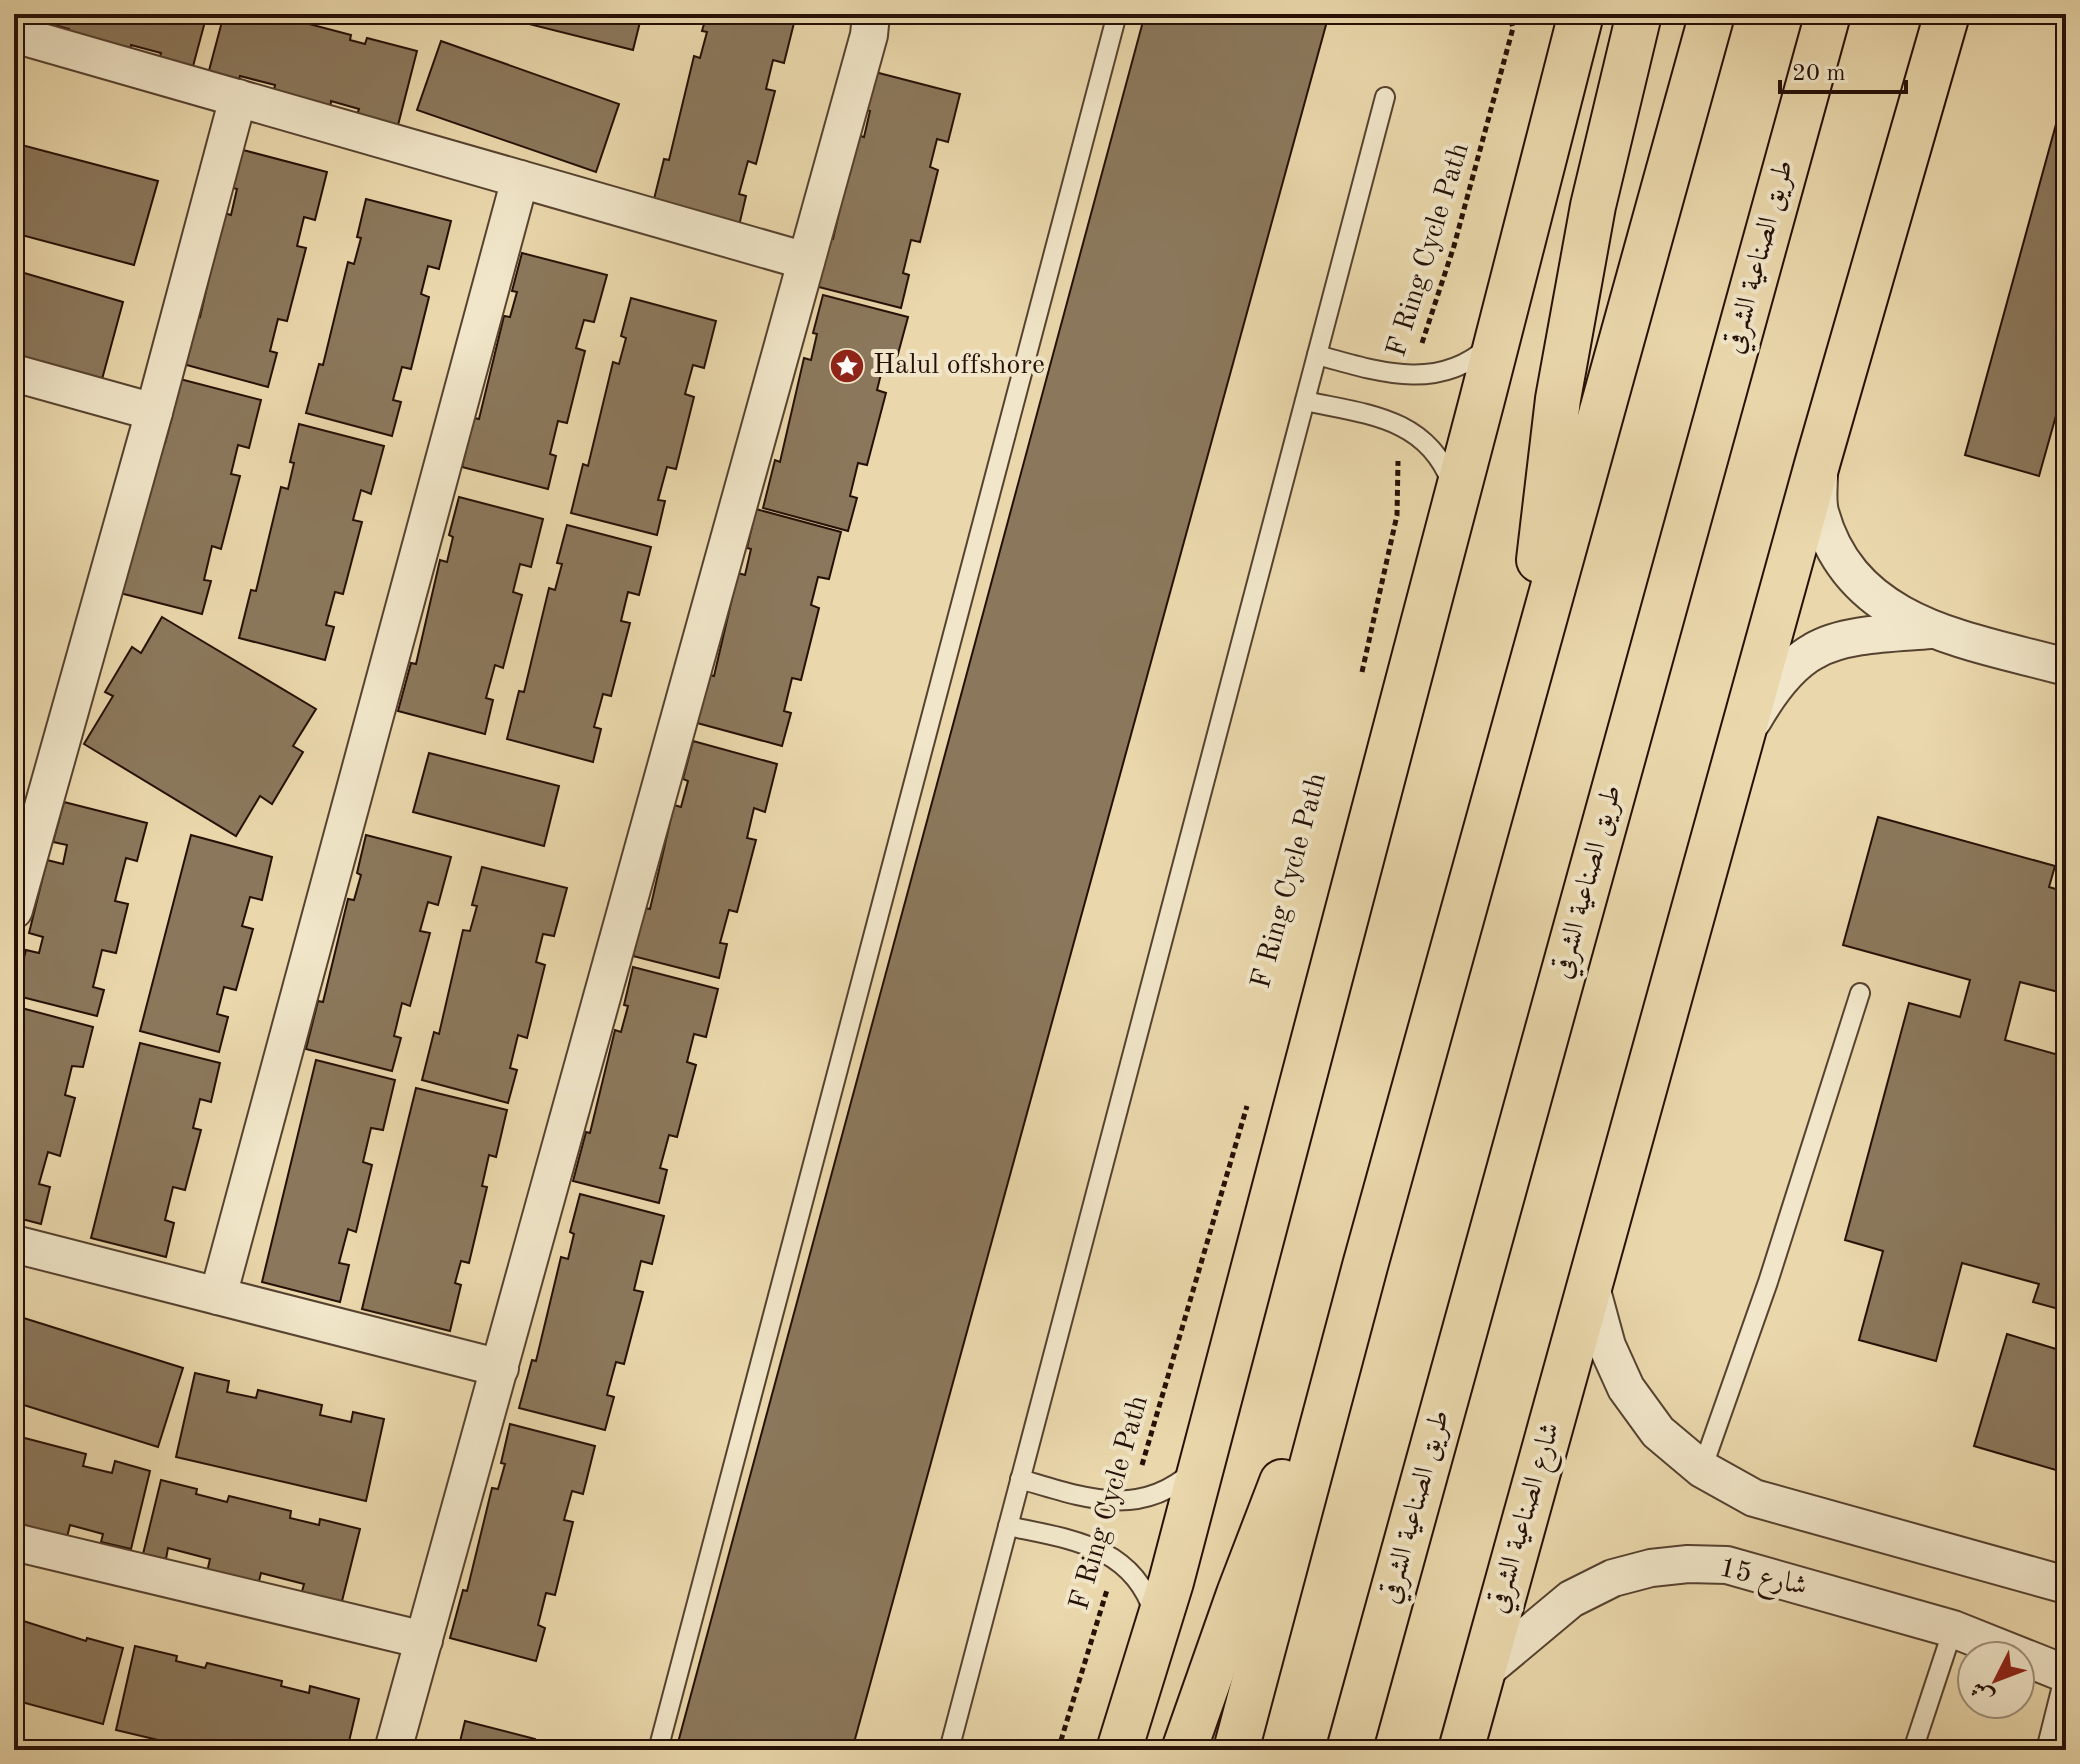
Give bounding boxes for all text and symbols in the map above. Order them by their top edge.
scale bar [1780,44,1906,94]
text: 20 m [1792,62,1846,86]
street label: F Ring Cycle Path [1383,140,1475,360]
street label: طريق الصناعية الشرقي [1720,157,1805,358]
place icon: Halul offshore [828,347,866,385]
place label: Halul offshore [873,352,1045,380]
street label: F Ring Cycle Path [1248,770,1332,992]
street label: طريق الصناعية الشرقي [1548,782,1633,983]
street label: F Ring Cycle Path [1066,1393,1154,1613]
street label: طريق الصناعية الشرقي [1376,1407,1461,1608]
street label: شارع الصناعية الشرقي [1483,1419,1572,1618]
street label: شارع 15 [1715,1554,1809,1608]
north arrow [1956,1640,2036,1720]
text: ش [1967,1677,1998,1708]

